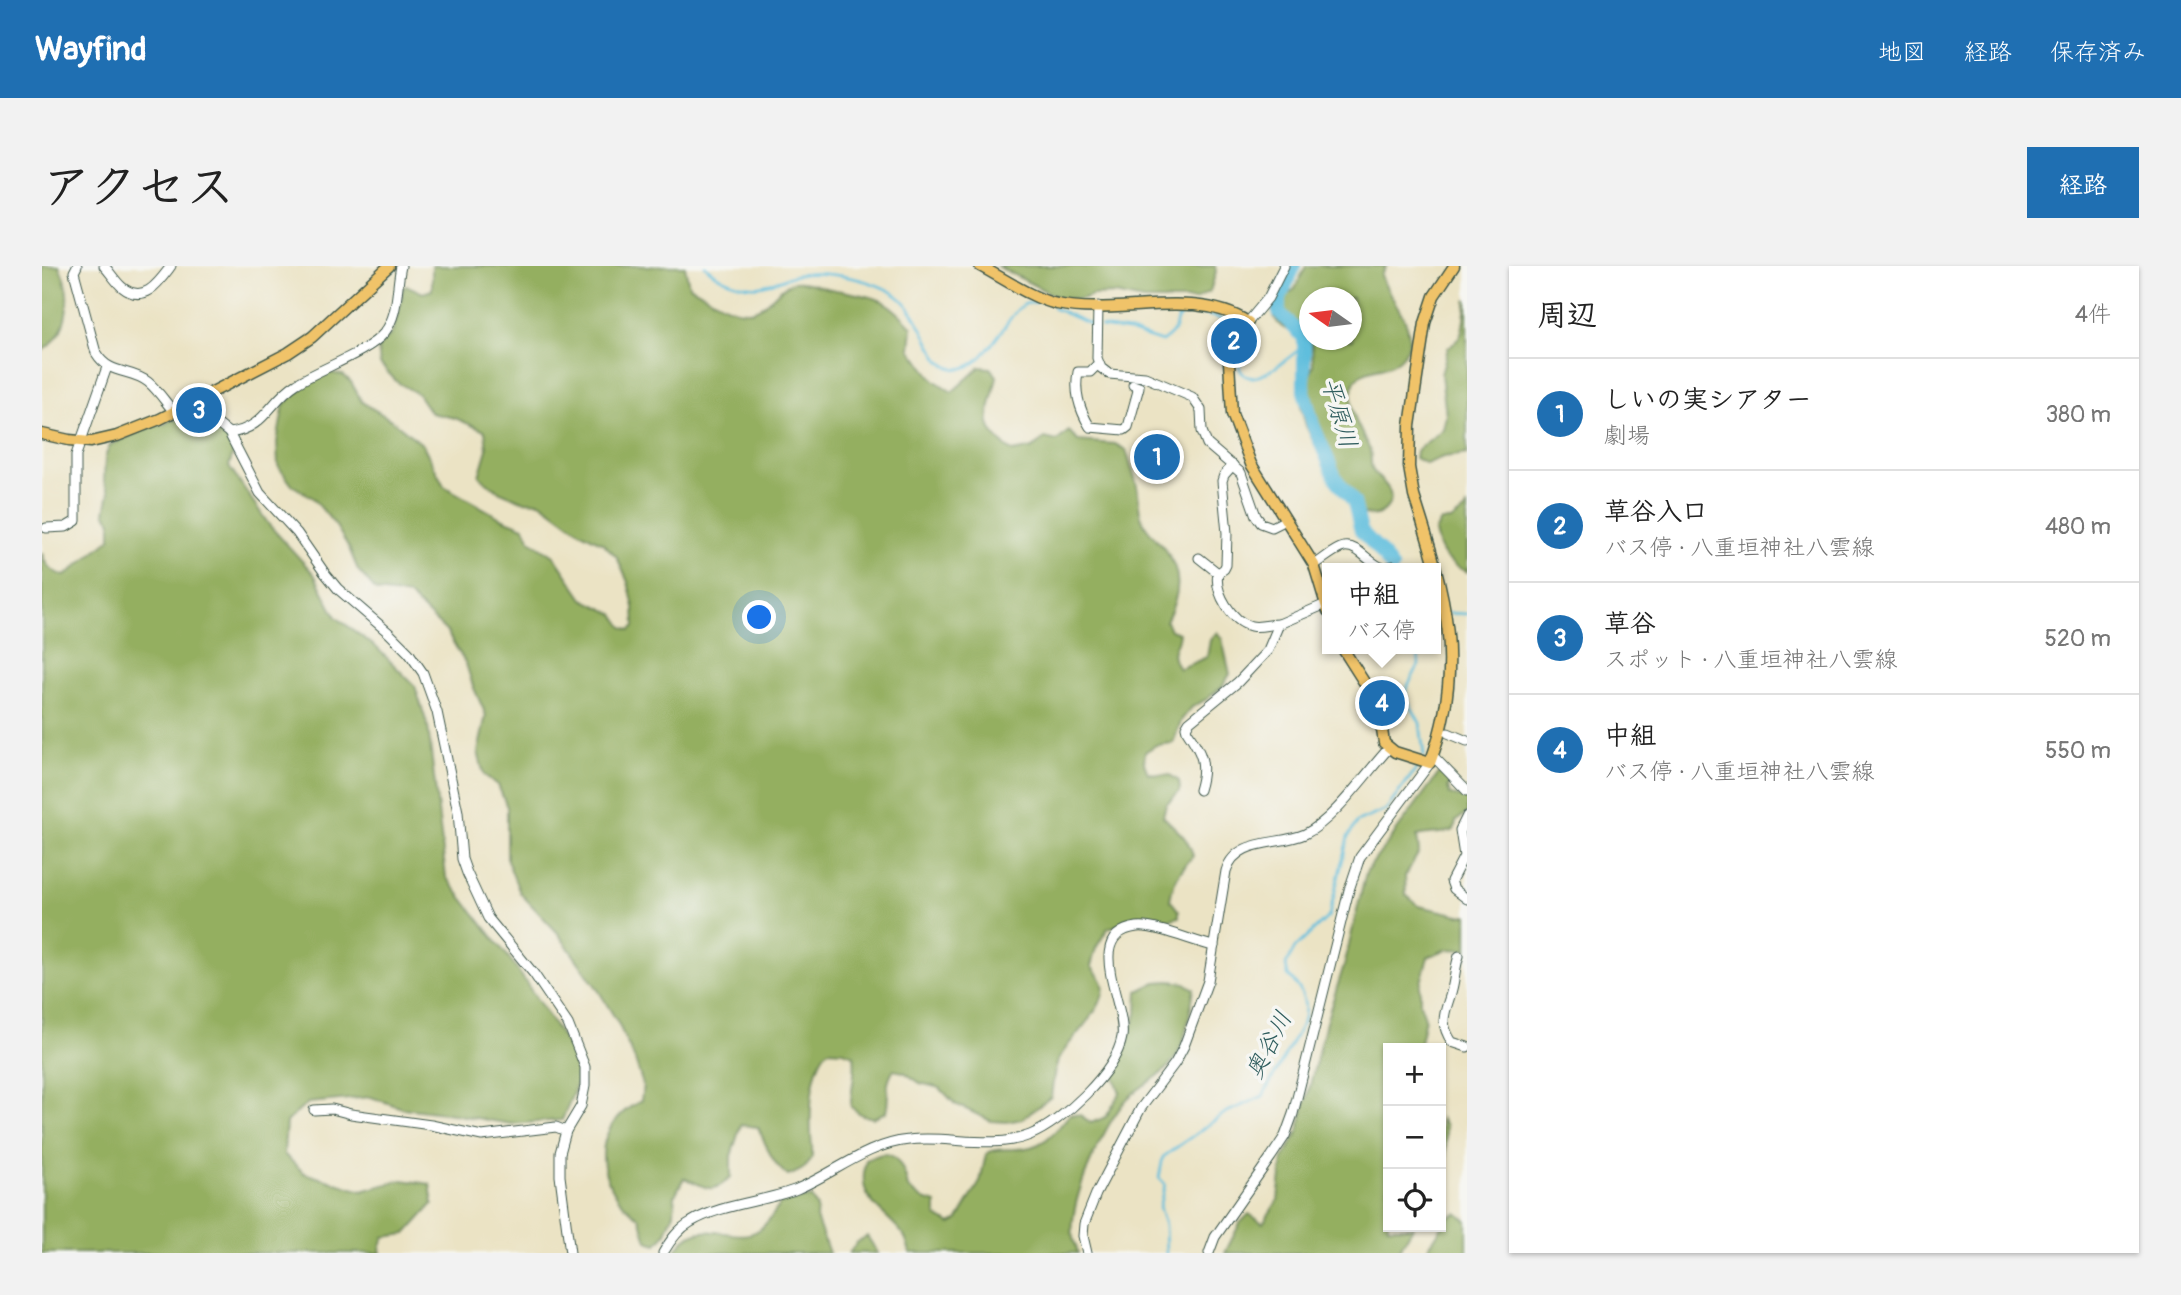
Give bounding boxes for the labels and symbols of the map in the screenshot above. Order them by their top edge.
north arrow [1299,287,1362,350]
pin: 2 [1211,315,1257,367]
water label: 平原川 [1315,374,1363,452]
pin: 3 [176,384,222,436]
pin: 1 [1134,431,1180,483]
your location [742,600,776,634]
pin: 4 [1359,677,1405,729]
water label: 奥谷川 [1240,1006,1298,1084]

